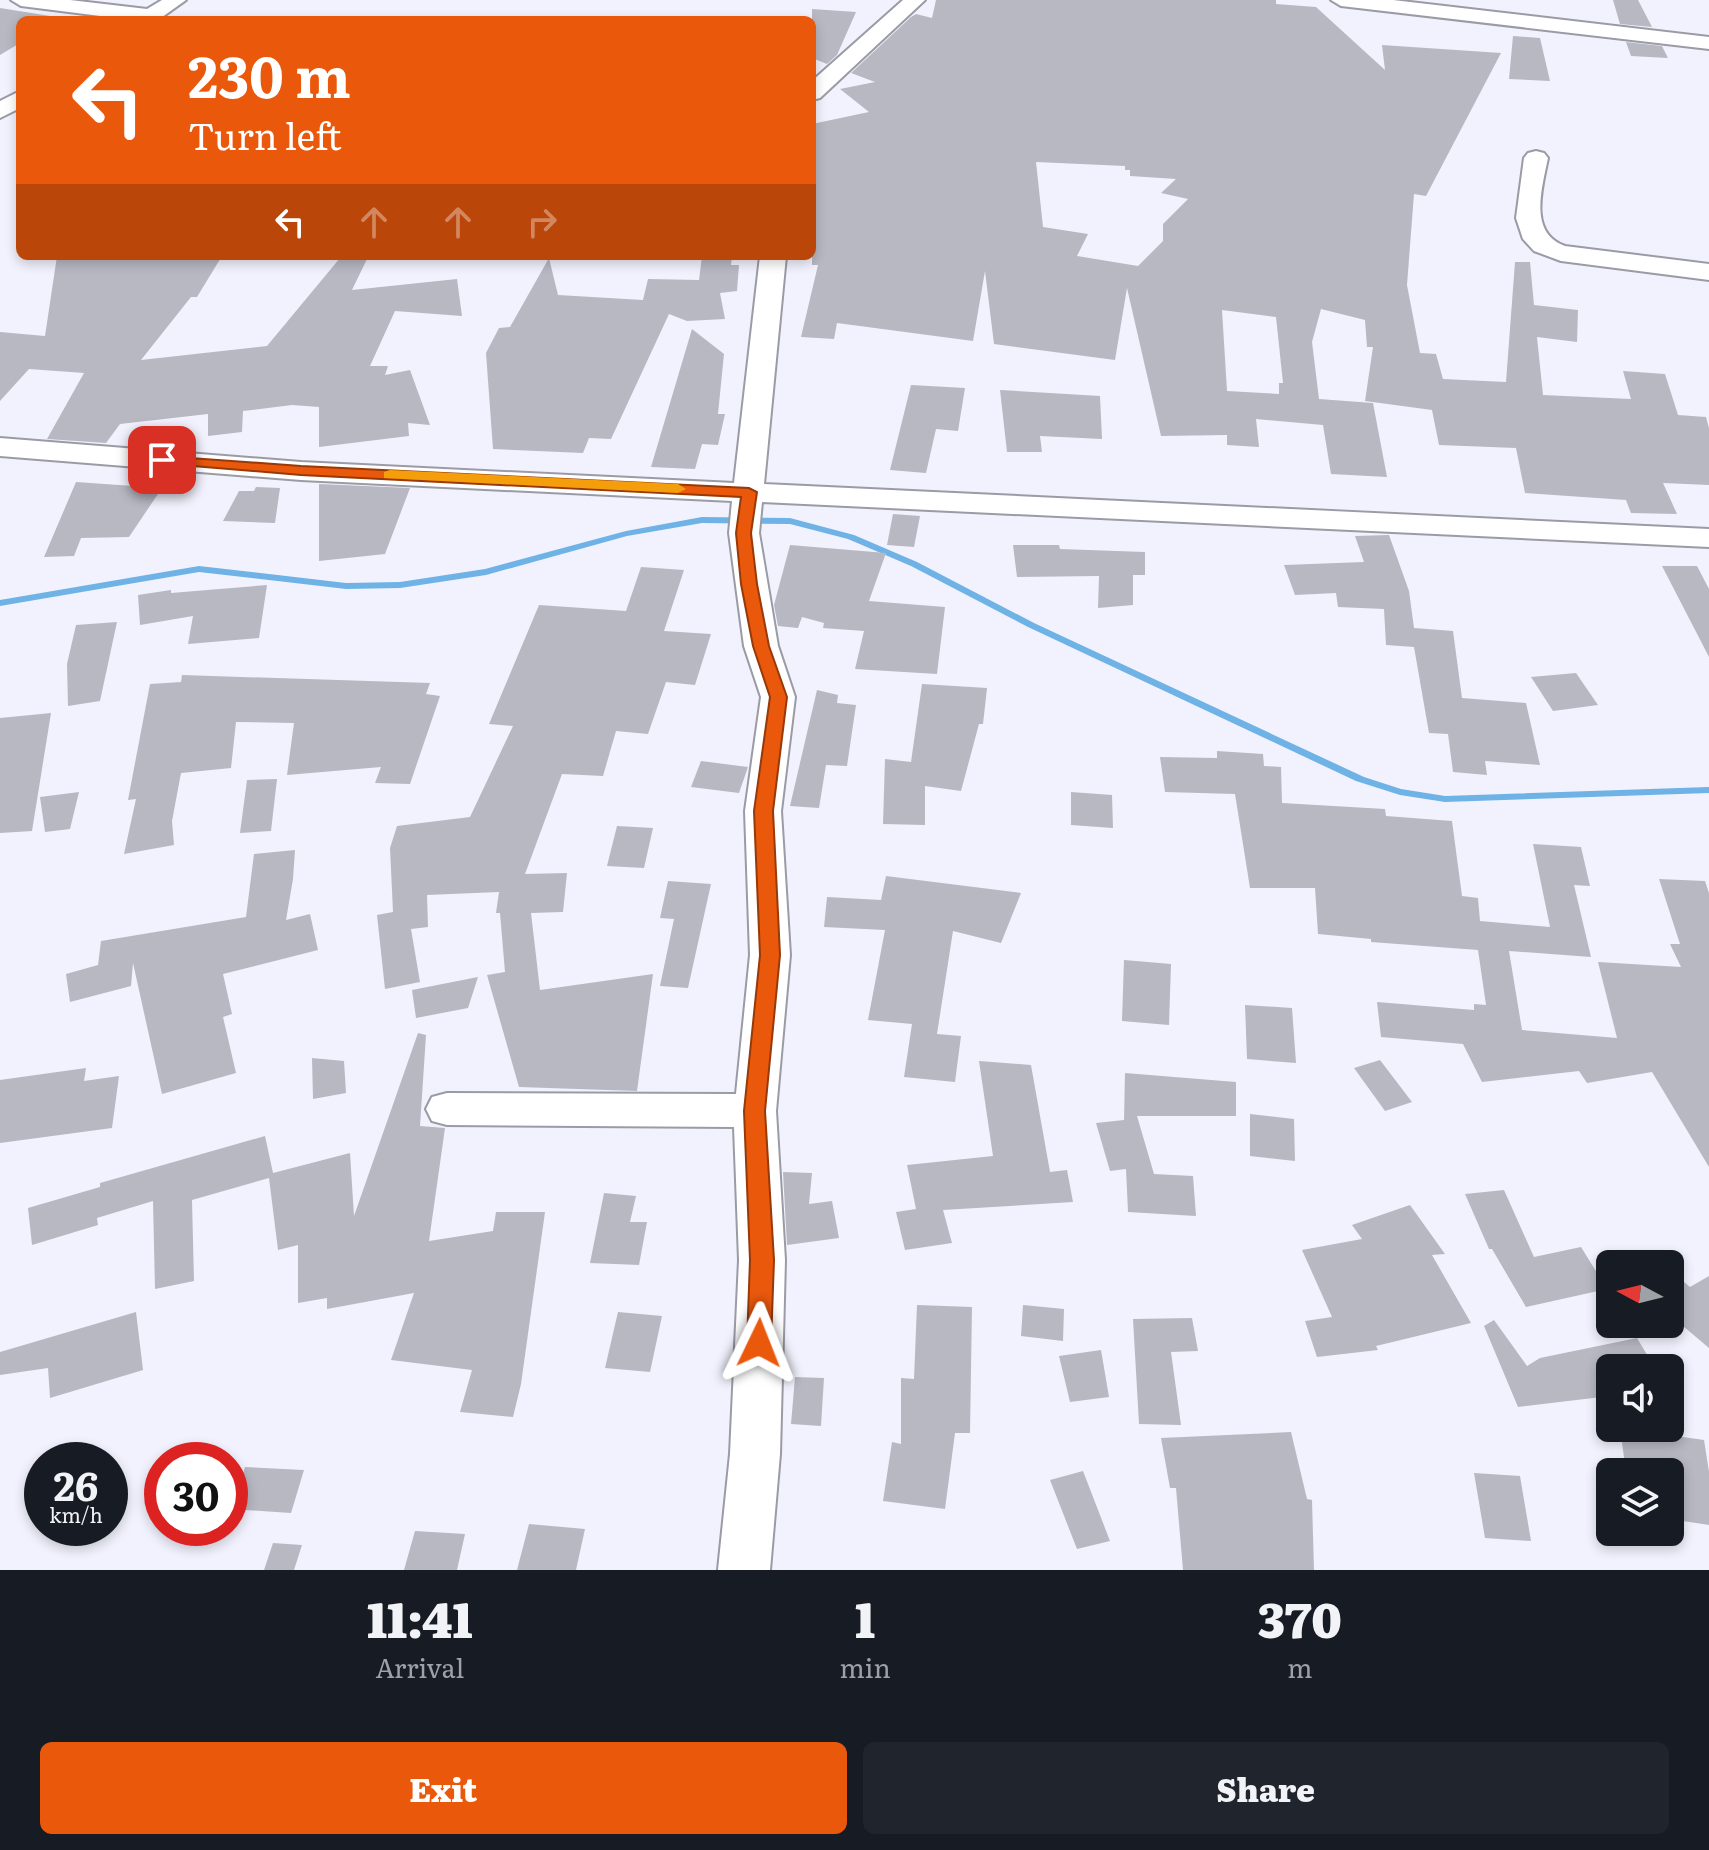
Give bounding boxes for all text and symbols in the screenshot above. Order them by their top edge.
text: 230 m [188,32,351,115]
icon: left [56,48,160,152]
text: Turn left [188,108,342,161]
icon: left [268,200,312,244]
icon: ahead [352,200,396,244]
icon: ahead [436,200,480,244]
icon: right [520,200,564,244]
pin [128,426,196,494]
icon: arrive [140,438,184,482]
north arrow [1596,1250,1684,1338]
map controls [1596,1250,1684,1546]
position arrow [717,1301,801,1385]
button: sound [1596,1354,1684,1442]
speed limit sign: 30 [144,1442,248,1546]
text: 26 [54,1454,98,1513]
button: layers [1596,1458,1684,1546]
text: km/h [49,1499,103,1529]
text: 11:41 [367,1582,473,1653]
text: 1 [855,1582,875,1653]
text: 370 [1258,1582,1342,1653]
text: Arrival [375,1647,464,1686]
text: min [840,1647,891,1686]
text: m [1287,1647,1312,1686]
button: Exit [40,1742,847,1834]
button: Share [863,1742,1669,1834]

